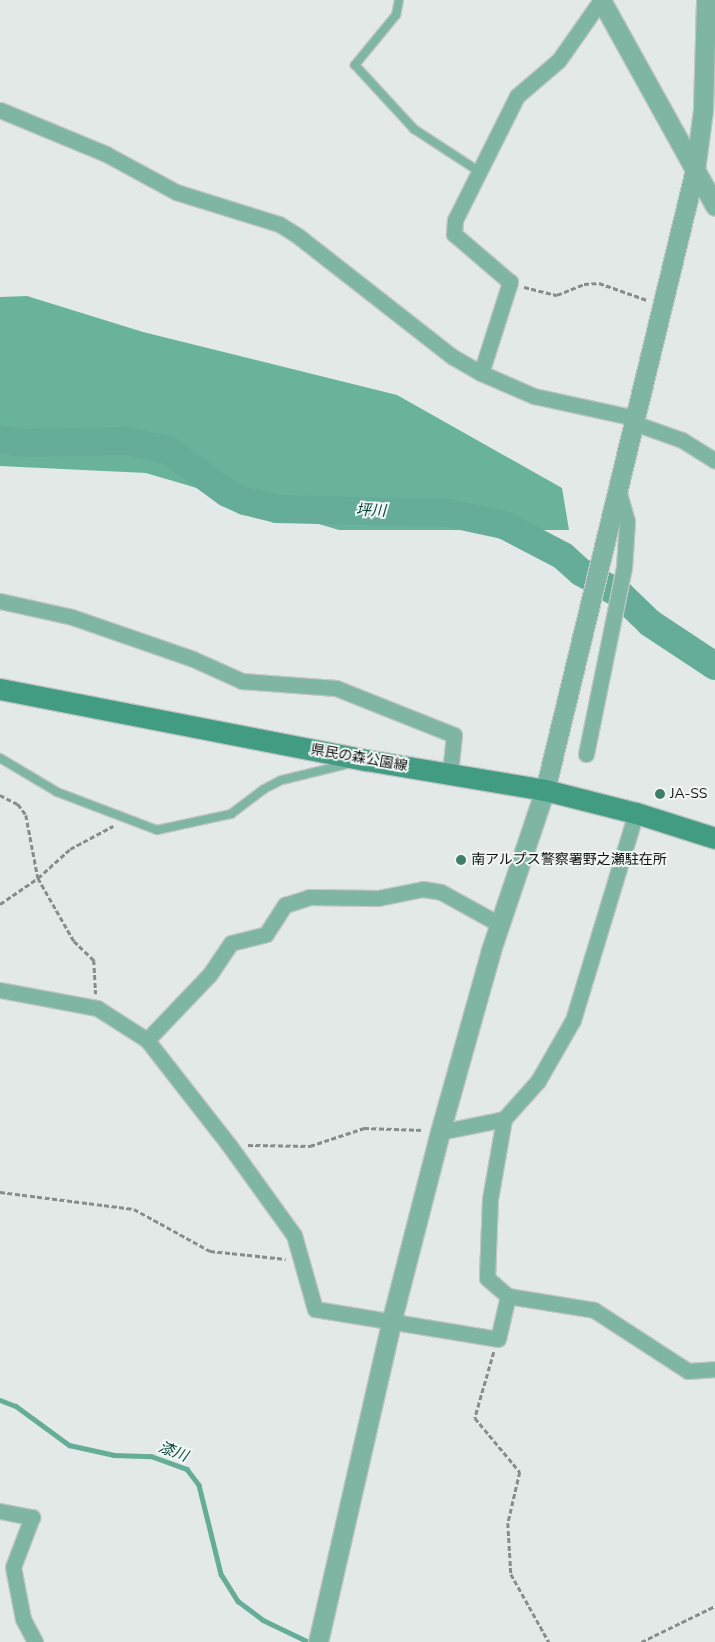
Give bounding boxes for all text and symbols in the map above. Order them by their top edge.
water label: 坪川 [356,501,386,521]
street label: 県民の森公園線 [309,741,409,775]
place label: JA-SS [670,786,707,802]
marker: JA-SS [654,788,666,800]
place label: 南アルプス警察署野之瀬駐在所 [471,852,667,868]
marker: 南アルプス警察署野之瀬駐在所 [455,854,467,866]
water label: 漆川 [156,1438,190,1466]

